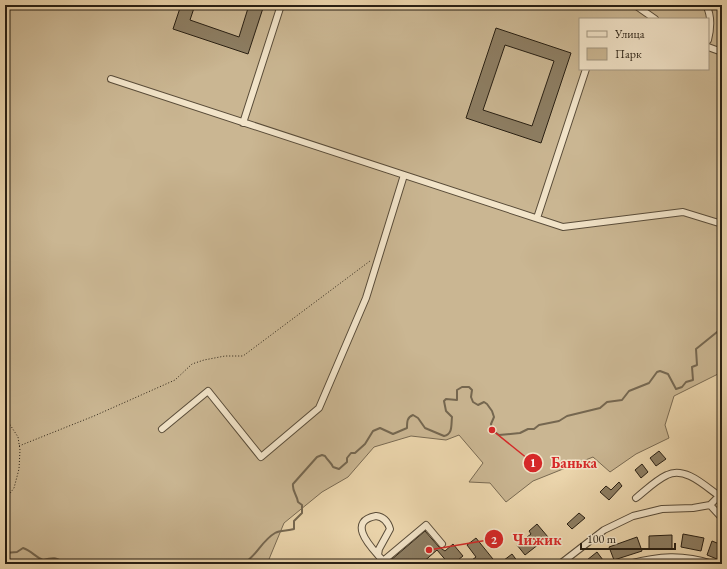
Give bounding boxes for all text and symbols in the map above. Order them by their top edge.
legend [579,18,709,70]
text: Улица [614,26,645,42]
text: Парк [615,46,642,62]
callout: Банька [523,450,605,477]
text: Банька [551,453,598,472]
text: 1 [530,455,536,471]
scale bar [581,525,675,551]
callout: Чижик [484,526,569,553]
text: Чижик [513,530,562,549]
text: 100 m [587,531,617,547]
text: 2 [491,532,498,548]

